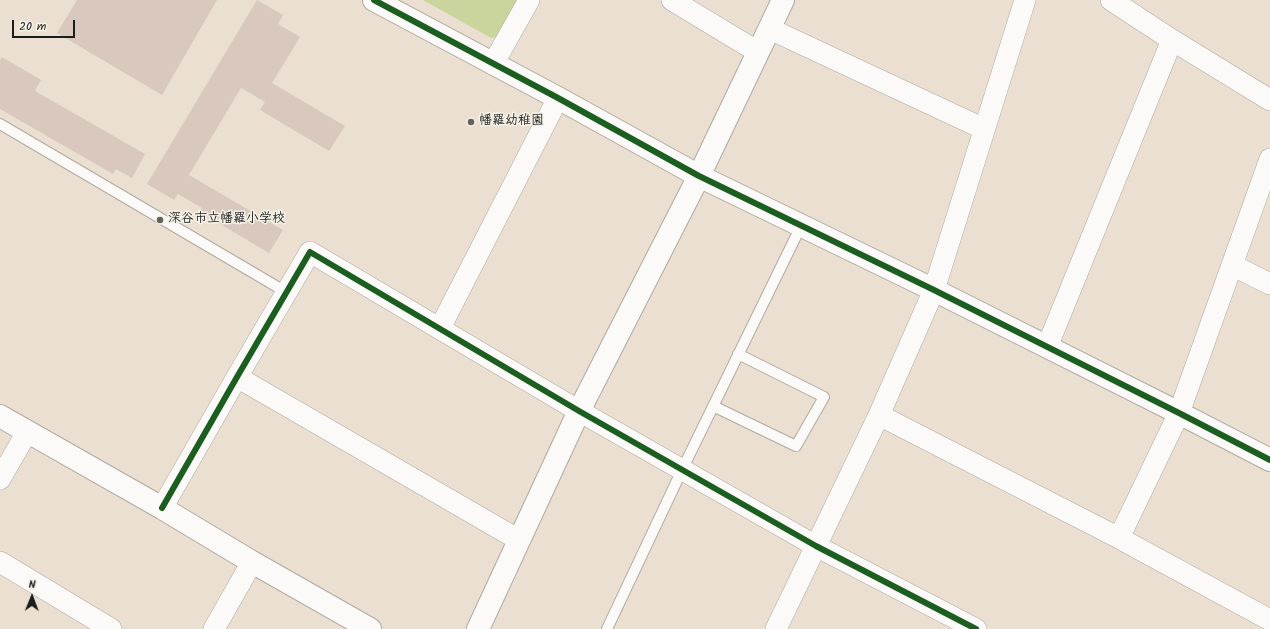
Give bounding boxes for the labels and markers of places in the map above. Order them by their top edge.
place label: 幡羅幼稚園 [479,114,544,130]
marker: 幡羅幼稚園 [466,117,476,127]
place label: 深谷市立幡羅小学校 [168,212,285,228]
marker: 深谷市立幡羅小学校 [155,215,165,225]

